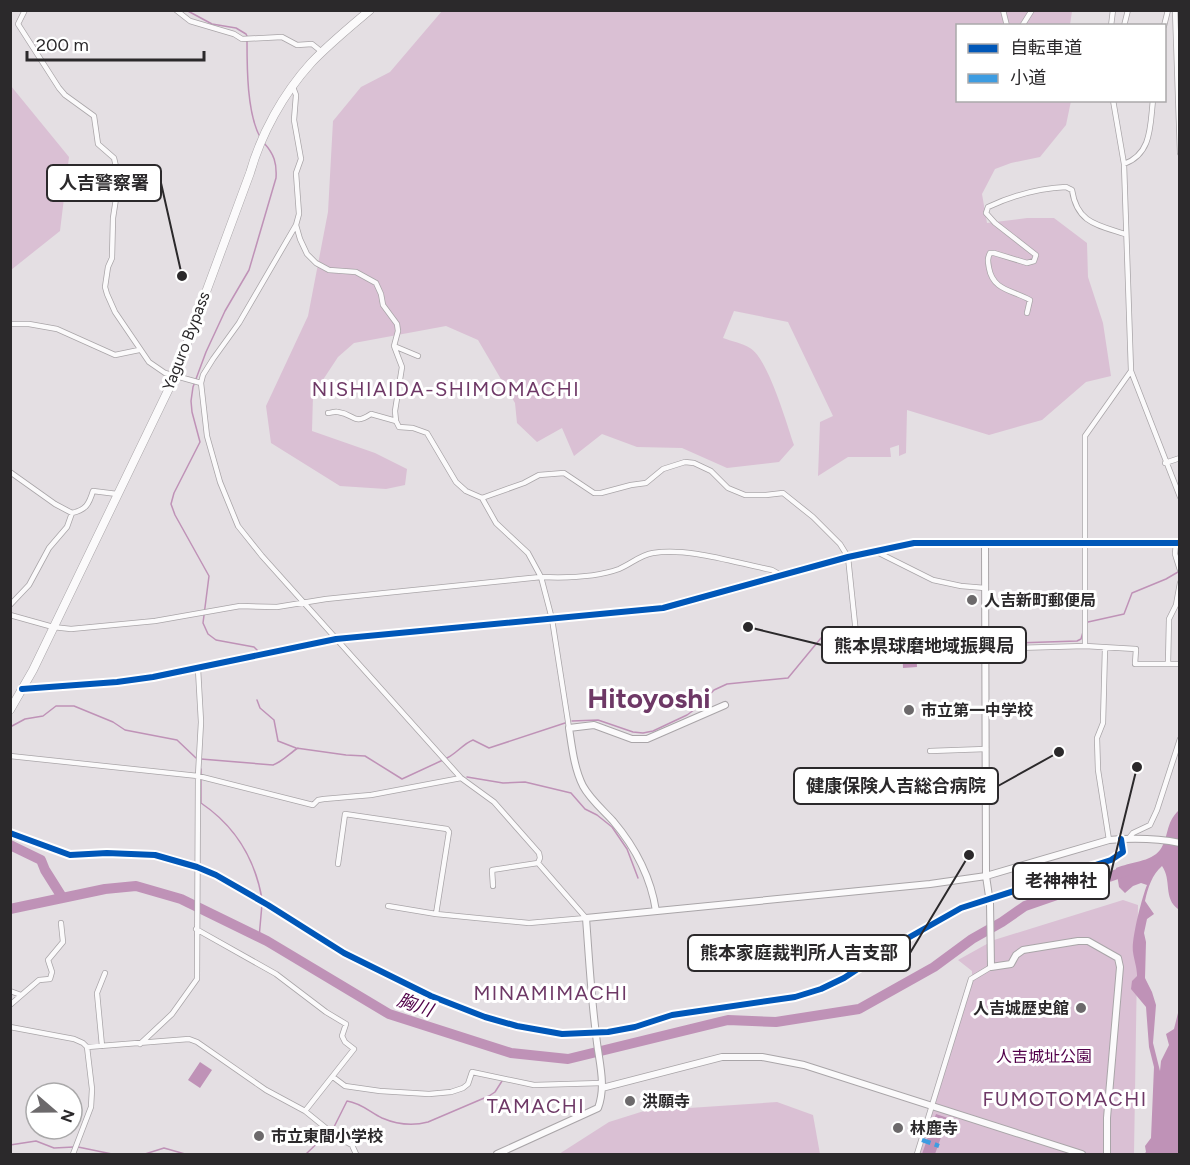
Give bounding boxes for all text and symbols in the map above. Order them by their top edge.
scale bar [27,24,204,62]
legend [956,24,1166,102]
text: 200 m [36,34,89,56]
text: 自転車道 [1010,37,1082,59]
text: 小道 [1010,67,1046,89]
callout: 人吉警察署 [47,165,161,201]
text: 人吉警察署 [59,172,149,194]
street label: Yaguro Bypass [158,289,214,393]
district label: NISHIAIDA-SHIMOMACHI [312,377,580,401]
place label: 人吉新町郵便局 [984,591,1096,610]
marker: 人吉新町郵便局 [965,593,979,607]
callout: 熊本県球磨地域振興局 [822,627,1026,663]
text: 熊本県球磨地域振興局 [834,635,1014,657]
district label: Hitoyoshi [587,681,711,715]
place label: 市立第一中学校 [921,701,1033,720]
marker: 市立第一中学校 [902,703,916,717]
callout: 健康保険人吉総合病院 [794,768,998,804]
text: 健康保険人吉総合病院 [806,775,986,797]
callout: 老神神社 [1013,863,1109,899]
text: 老神神社 [1025,870,1097,892]
callout: 熊本家庭裁判所人吉支部 [688,935,910,971]
text: 熊本家庭裁判所人吉支部 [700,942,898,964]
district label: MINAMIMACHI [473,981,629,1005]
water label: 胸川 [394,989,437,1022]
place label: 人吉城歴史館 [973,999,1069,1018]
marker: 人吉城歴史館 [1074,1001,1088,1015]
park label: 人吉城址公園 [996,1047,1092,1066]
north arrow [24,1081,84,1141]
district label: FUMOTOMACHI [982,1087,1148,1111]
place label: 洪願寺 [642,1092,690,1111]
district label: TAMACHI [487,1094,585,1118]
marker: 洪願寺 [623,1094,637,1108]
text: N [57,1107,79,1125]
place label: 林鹿寺 [910,1119,958,1138]
marker: 林鹿寺 [891,1121,905,1135]
place label: 市立東間小学校 [271,1127,383,1146]
marker: 市立東間小学校 [252,1129,266,1143]

